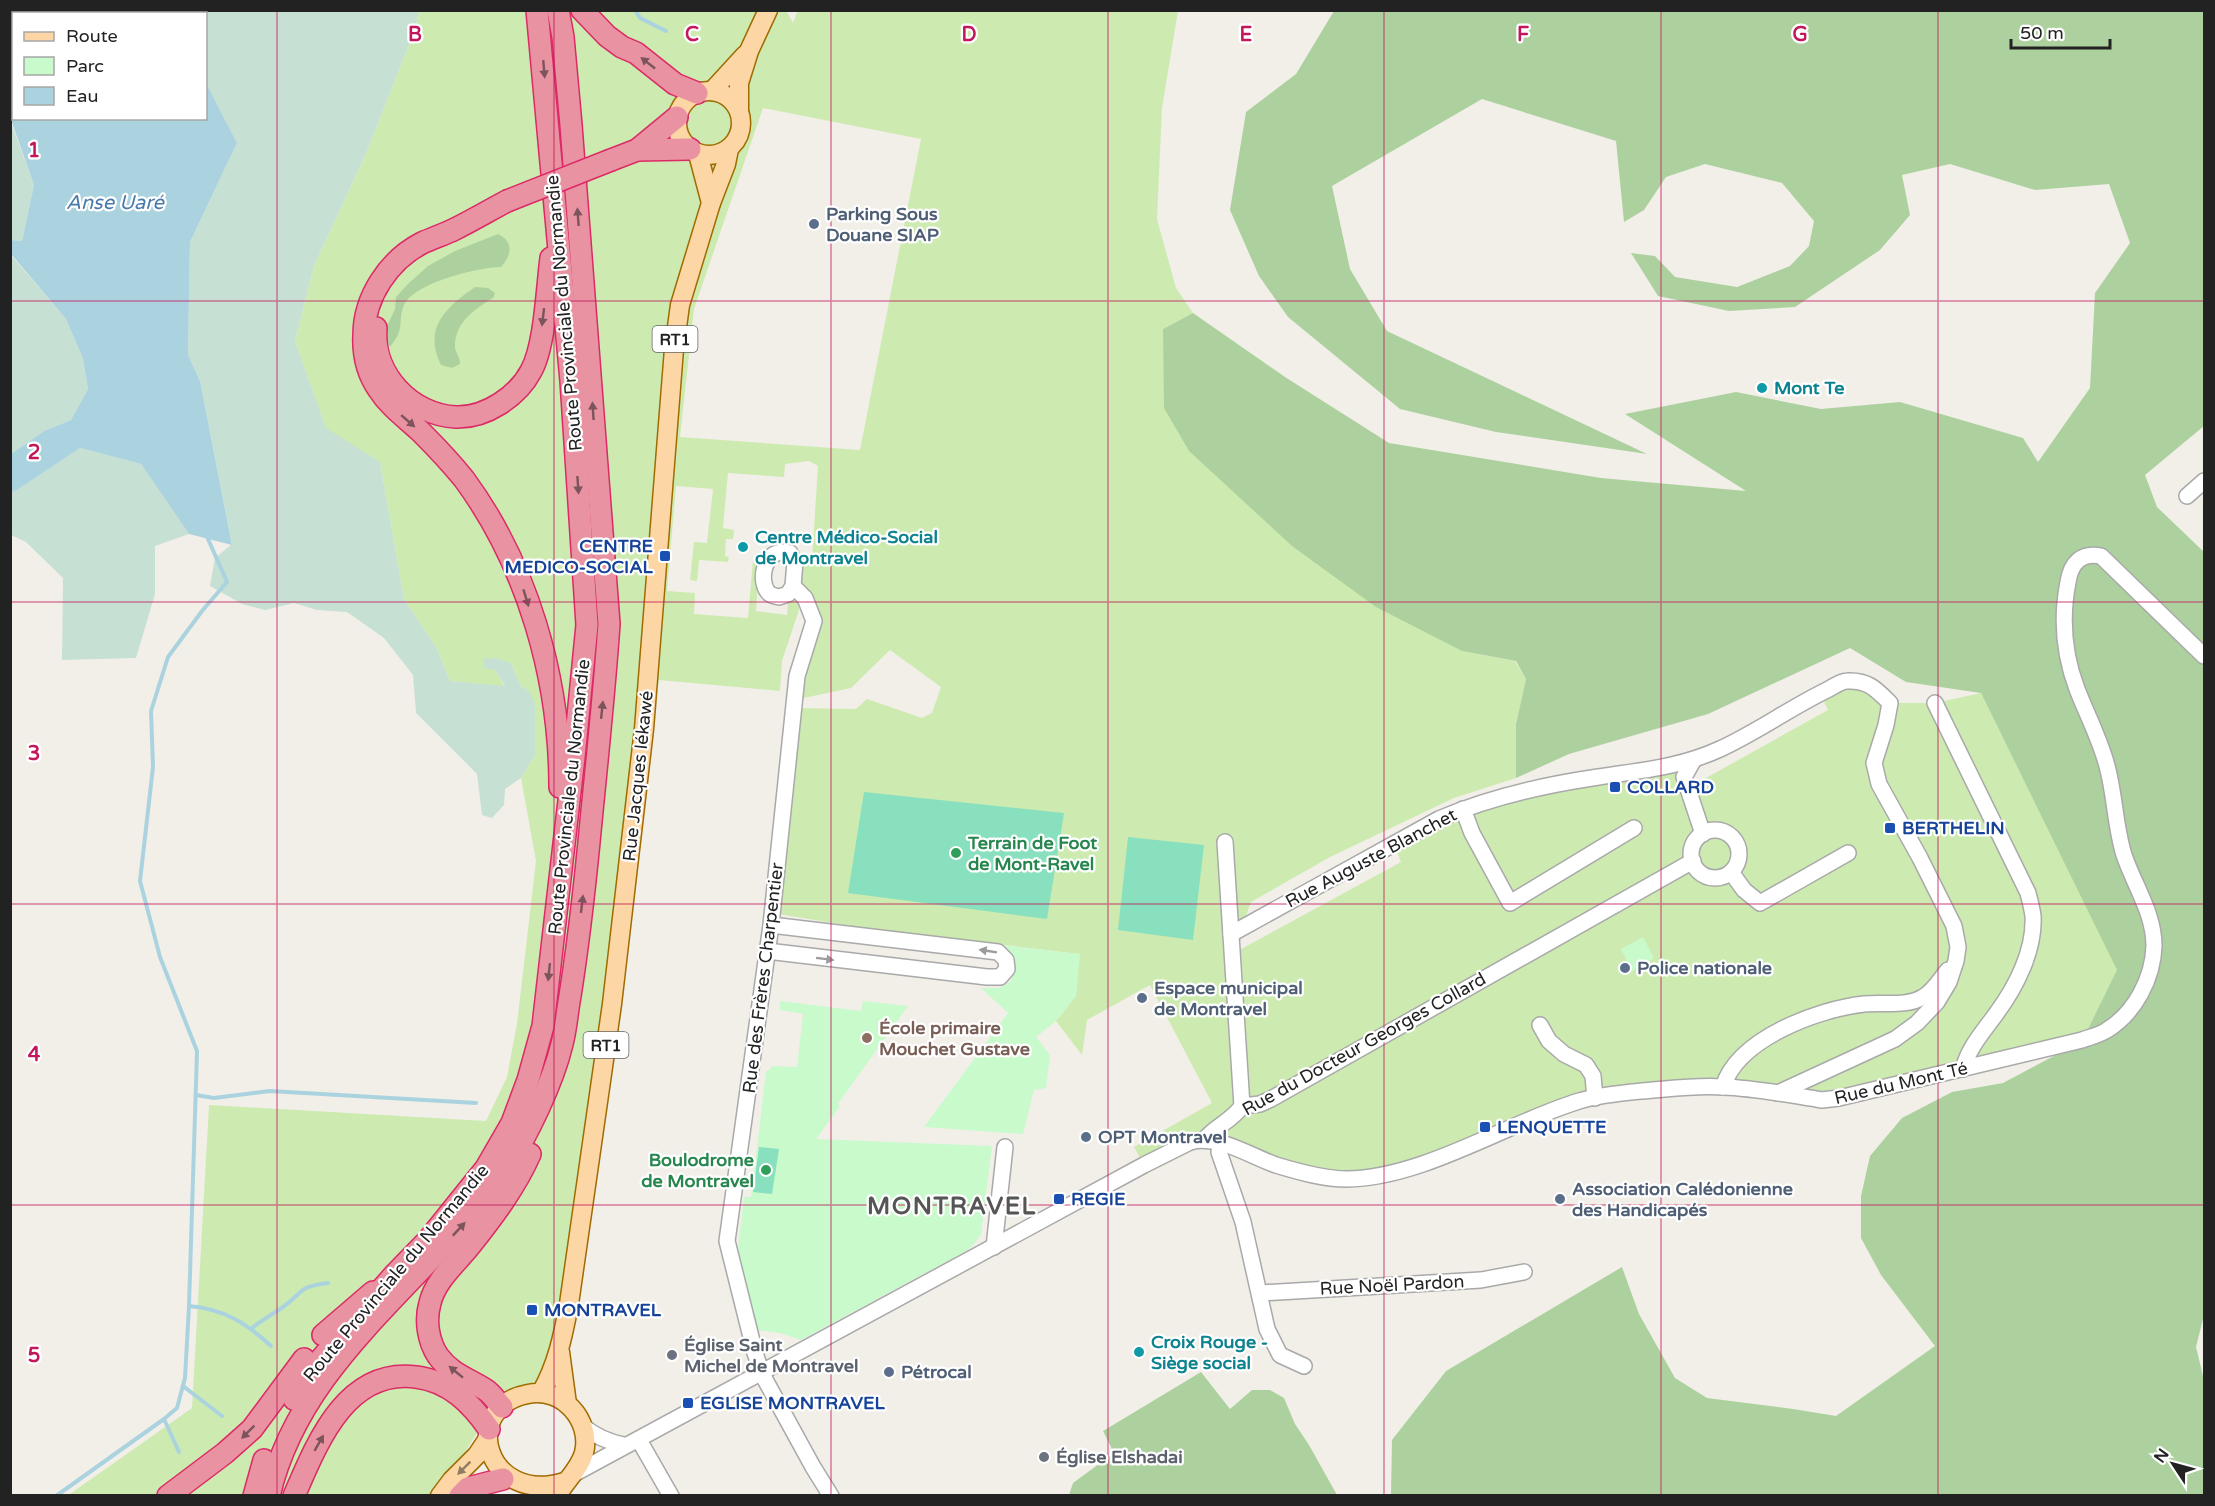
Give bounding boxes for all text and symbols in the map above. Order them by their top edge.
legend [12,12,207,120]
scale bar [2011,12,2110,50]
text: 50 m [2020,22,2064,44]
text: B [408,23,422,47]
text: C [685,23,699,47]
text: D [961,23,977,47]
text: E [1240,23,1253,47]
text: F [1517,23,1529,47]
text: G [1792,23,1808,47]
text: Route [66,25,118,47]
text: Parc [66,55,104,77]
one-way arrow [640,56,656,69]
one-way arrow [539,59,549,78]
text: Eau [66,85,98,107]
text: 1 [28,139,40,163]
street label: Route Provinciale du Normandie [541,174,587,452]
water label: Anse Uaré [66,191,166,215]
place label: Parking Sous Douane SIAP [826,203,939,246]
one-way arrow [573,207,583,226]
marker: Parking Sous Douane SIAP [807,217,821,231]
one-way arrow [539,308,548,327]
road number: RT1 [652,326,698,352]
place label: Mont Te [1774,377,1844,399]
marker: Mont Te [1755,381,1769,395]
one-way arrow [588,402,597,421]
one-way arrow [400,414,415,428]
text: 2 [28,441,40,465]
one-way arrow [573,476,583,495]
place label: Centre Médico-Social de Montravel [755,526,938,569]
place label: CENTRE MEDICO-SOCIAL [505,535,654,578]
marker: Centre Médico-Social de Montravel [736,540,750,554]
marker: CENTRE MEDICO-SOCIAL [658,549,672,563]
one-way arrow [522,589,531,607]
street label: Route Provinciale du Normandie [544,658,594,936]
street label: Rue Jacques Iékawé [618,690,658,862]
one-way arrow [597,701,607,720]
text: 3 [28,742,40,766]
place label: COLLARD [1627,776,1714,798]
marker: COLLARD [1608,780,1622,794]
street label: Rue Auguste Blanchet [1282,803,1461,913]
place label: BERTHELIN [1902,817,2005,839]
marker: BERTHELIN [1883,821,1897,835]
place label: Terrain de Foot de Mont-Ravel [967,832,1097,875]
marker: Terrain de Foot de Mont-Ravel [949,846,963,860]
street label: Rue des Frères Charpentier [738,861,788,1095]
one-way arrow [577,895,587,914]
one-way arrow [979,947,998,956]
one-way arrow [816,954,835,963]
place label: Police nationale [1637,957,1772,979]
marker: Police nationale [1618,961,1632,975]
one-way arrow [545,962,554,981]
street label: Rue du Docteur Georges Collard [1238,968,1490,1120]
place label: Espace municipal de Montravel [1154,977,1303,1020]
marker: Espace municipal de Montravel [1135,991,1149,1005]
place label: École primaire Mouchet Gustave [879,1017,1030,1060]
marker: École primaire Mouchet Gustave [860,1031,874,1045]
road number: RT1 [584,1032,628,1058]
text: 4 [28,1043,41,1067]
street label: Rue du Mont Té [1832,1057,1970,1109]
place label: LENQUETTE [1497,1116,1606,1138]
marker: LENQUETTE [1478,1120,1492,1134]
place label: OPT Montravel [1098,1126,1227,1148]
marker: OPT Montravel [1079,1130,1093,1144]
place label: Boulodrome de Montravel [641,1149,754,1192]
street label: Route Provinciale du Normandie [299,1160,493,1386]
marker: Boulodrome de Montravel [759,1163,773,1177]
place label: Association Calédonienne des Handicapés [1572,1178,1793,1221]
place label: REGIE [1071,1188,1125,1210]
district label: MONTRAVEL [867,1192,1037,1221]
marker: REGIE [1052,1192,1066,1206]
marker: Association Calédonienne des Handicapés [1553,1192,1567,1206]
one-way arrow [452,1222,465,1237]
street label: Rue Noël Pardon [1319,1270,1465,1300]
place label: MONTRAVEL [544,1299,662,1321]
marker: MONTRAVEL [525,1303,539,1317]
place label: Croix Rouge - Siège social [1151,1331,1268,1374]
place label: Église Saint Michel de Montravel [684,1334,858,1377]
text: 5 [28,1344,40,1368]
marker: Croix Rouge - Siège social [1132,1345,1146,1359]
marker: Église Saint Michel de Montravel [665,1348,679,1362]
place label: Pétrocal [901,1361,972,1383]
marker: Pétrocal [882,1365,896,1379]
one-way arrow [448,1366,464,1379]
place label: EGLISE MONTRAVEL [700,1392,886,1414]
marker: EGLISE MONTRAVEL [681,1396,695,1410]
one-way arrow [241,1425,255,1439]
north arrow [2143,1434,2203,1494]
one-way arrow [313,1435,324,1451]
text: N [2150,1445,2174,1467]
place label: Église Elshadai [1056,1446,1183,1468]
marker: Église Elshadai [1037,1450,1051,1464]
one-way arrow [458,1461,472,1475]

